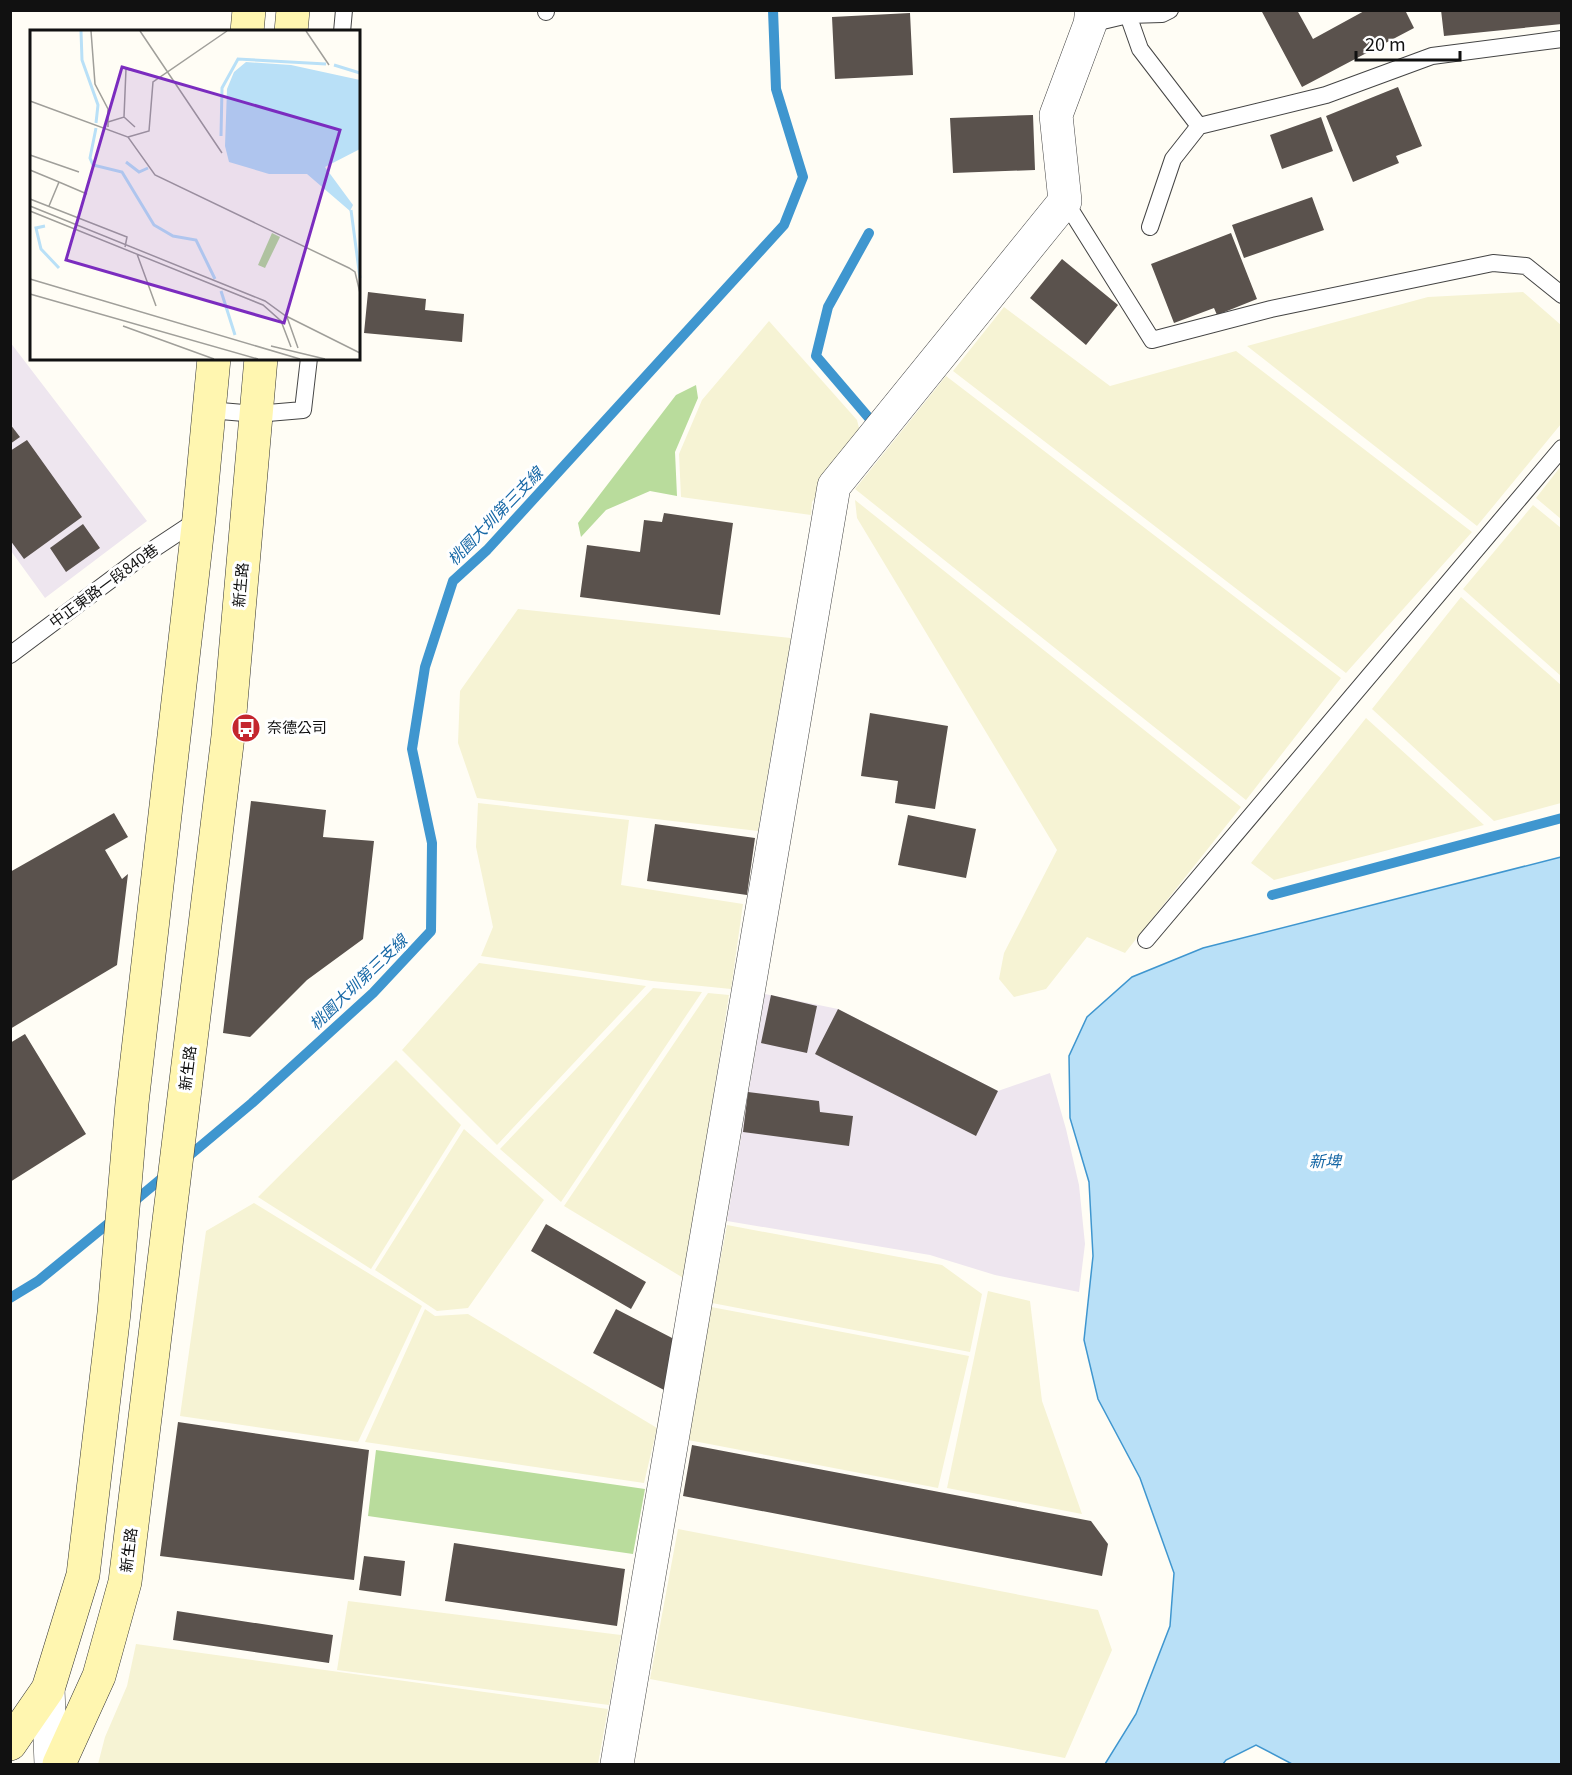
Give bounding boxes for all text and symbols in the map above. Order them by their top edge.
scale bar [1356,24,1460,62]
inset map [30,30,360,360]
text: 20 m [1365,30,1406,56]
water label: 桃園大圳第三支線 [441,459,549,570]
street label: 中正東路一段840巷 [44,538,162,631]
street label: 新生路 [227,562,252,608]
bus stop icon: 奈德公司 [230,712,262,744]
place label: 奈德公司 [267,716,327,737]
water label: 桃園大圳第三支線 [303,927,413,1034]
street label: 新生路 [173,1044,200,1091]
water label: 新埤 [1309,1148,1343,1172]
street label: 新生路 [114,1526,141,1573]

